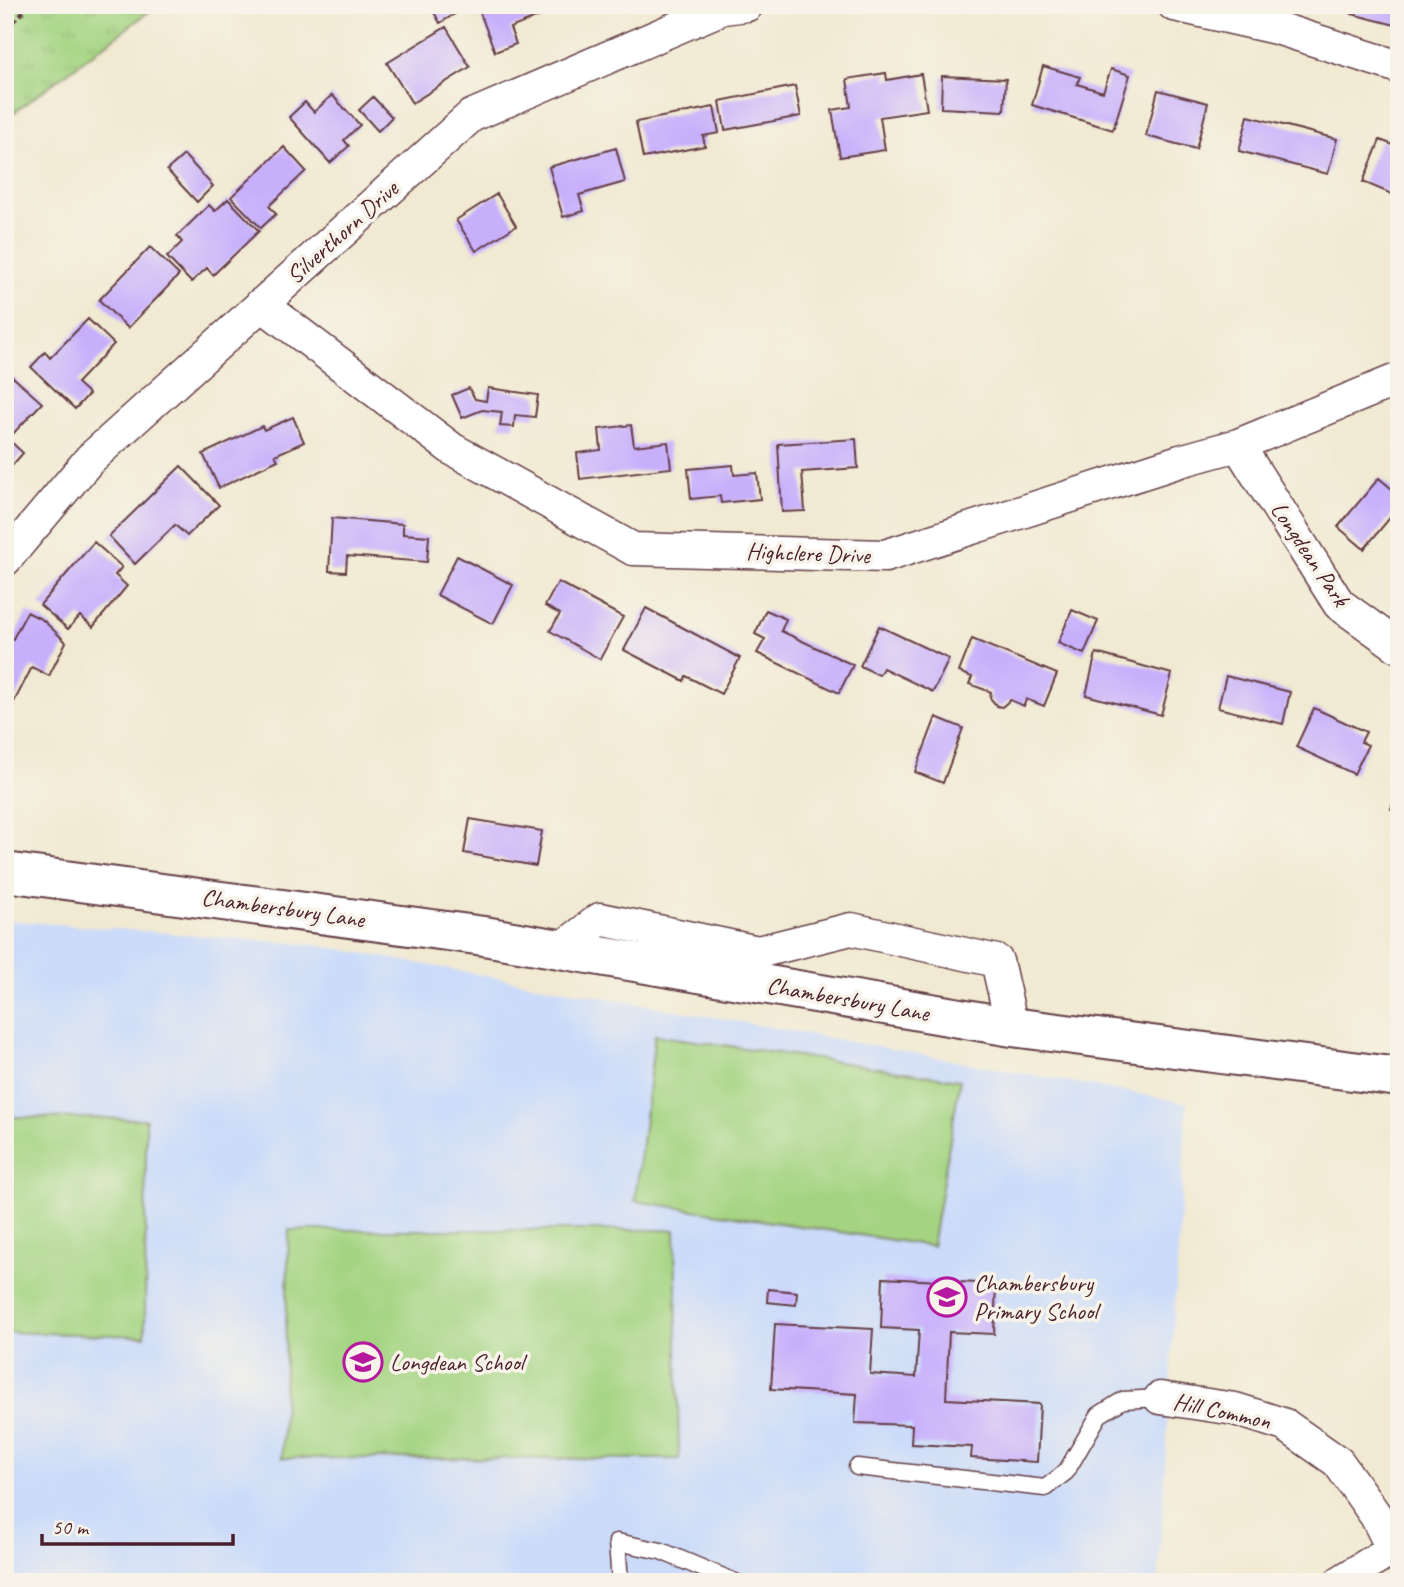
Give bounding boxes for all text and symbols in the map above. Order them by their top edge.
street label: Silverthorn Drive [280,172,406,290]
street label: Longdean Park [1264,496,1357,614]
street label: Highclere Drive [746,536,873,570]
street label: Chambersbury Lane [200,882,368,935]
street label: Chambersbury Lane [765,970,934,1028]
place label: Chambersbury Primary School [974,1268,1101,1326]
school or university icon: Chambersbury Primary School [926,1276,968,1318]
school or university icon: Longdean School [342,1341,384,1383]
place label: Longdean School [390,1347,528,1377]
street label: Hill Common [1171,1386,1273,1436]
scale bar [42,1503,233,1547]
text: 50 m [52,1514,90,1540]

